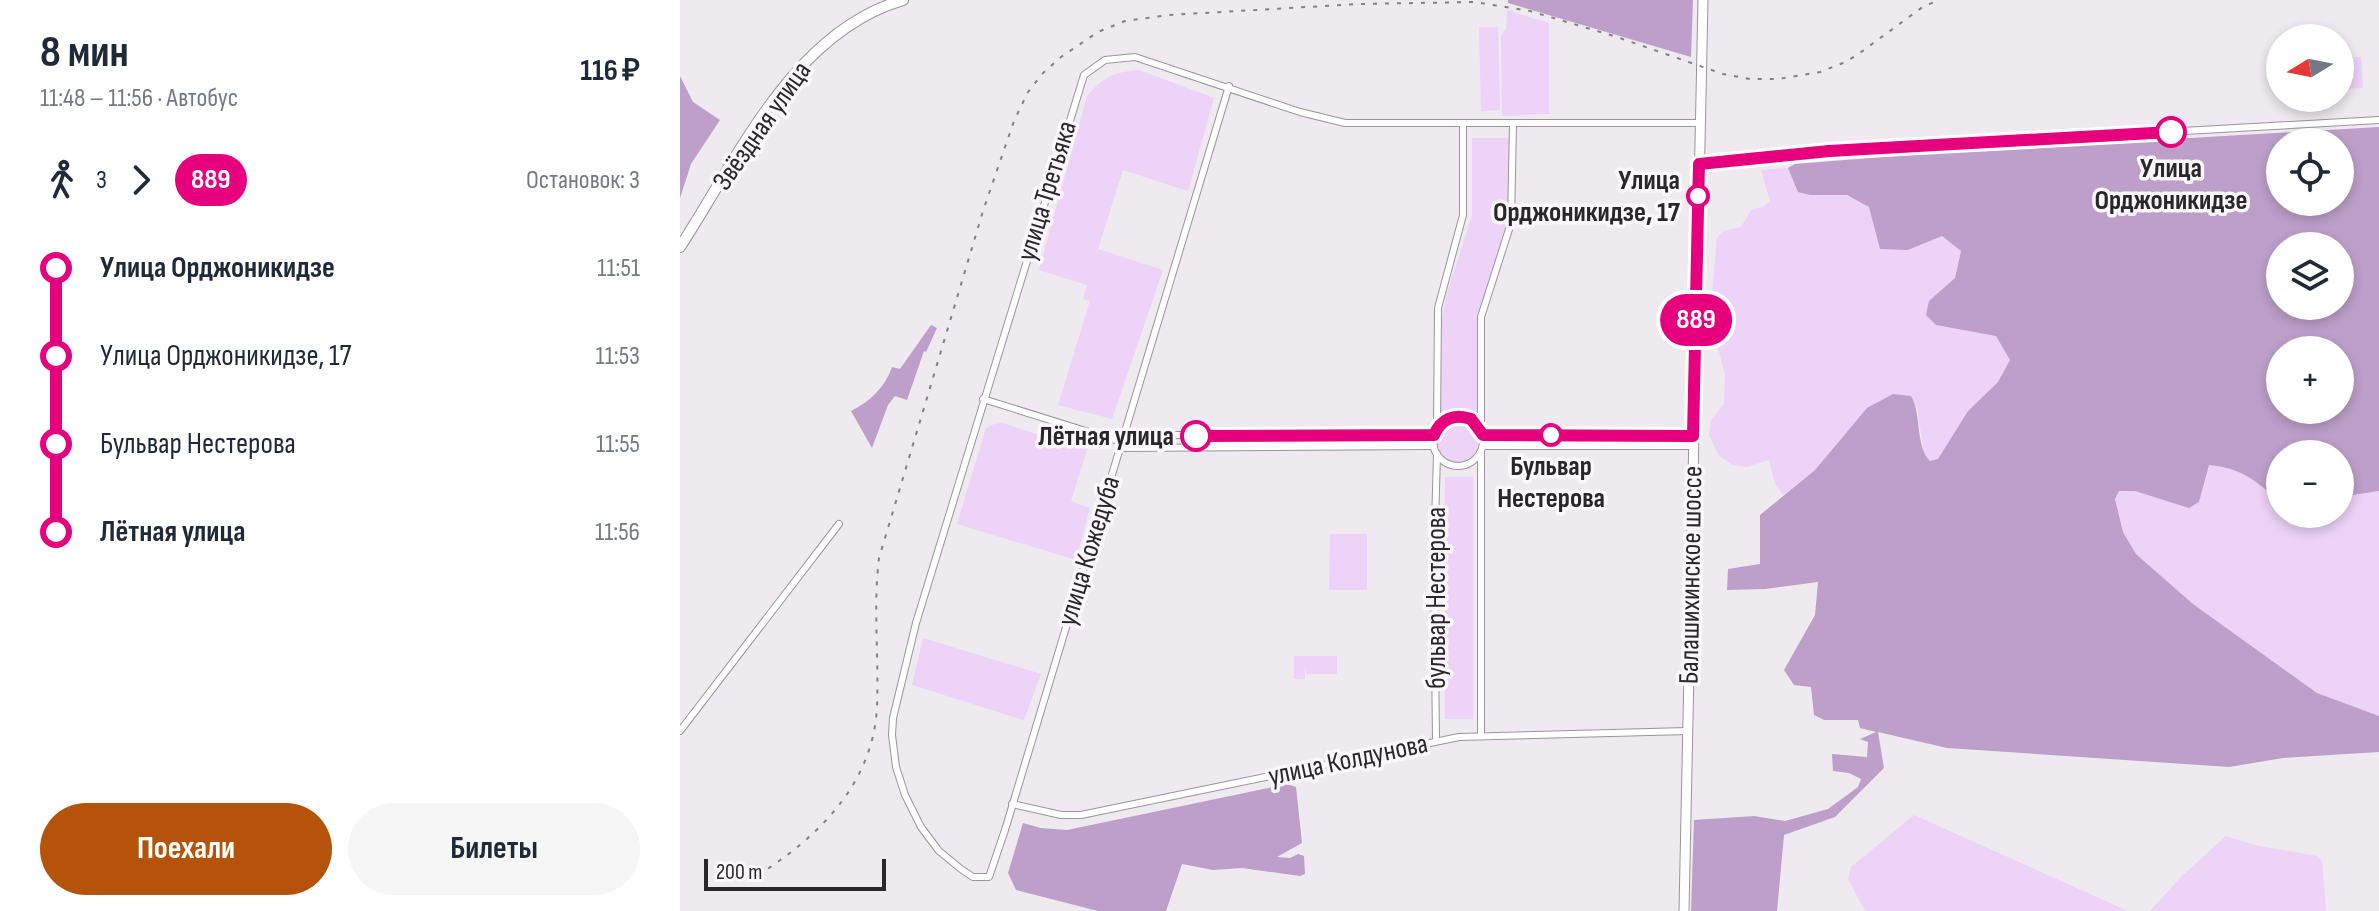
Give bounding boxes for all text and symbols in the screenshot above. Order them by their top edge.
north arrow [2266,24,2354,112]
map controls [2266,24,2354,528]
text: 8 мин [40,26,129,79]
text: 116 ₽ [580,53,640,89]
street label: Звёздная улица [706,55,818,197]
text: 11:48 – 11:56 · Автобус [40,83,238,114]
street label: улица Третьяка [1010,117,1084,265]
marker: Улица Орджоникидзе [2156,117,2186,147]
button: locate [2266,128,2354,216]
place label: Улица Орджоникидзе [2094,152,2248,217]
icon: walk [40,158,84,202]
icon: forward [119,158,163,202]
text: 889 [191,163,231,196]
place label: Улица Орджоникидзе, 17 [1493,164,1681,229]
text: 3 [96,165,107,196]
text: Остановок: 3 [526,165,640,196]
marker: Улица Орджоникидзе, 17 [1687,185,1709,207]
button: layers [2266,232,2354,320]
text: Улица Орджоникидзе [100,250,335,286]
text: 11:51 [597,253,640,284]
line badge: 889 [1650,294,1742,346]
text: 889 [1676,303,1716,336]
button: + [2266,336,2354,424]
text: Улица Орджоникидзе, 17 [100,338,351,374]
text: 11:53 [596,341,640,372]
place label: Лётная улица [1038,420,1174,453]
marker: Лётная улица [1181,421,1211,451]
marker: Бульвар Нестерова [1540,424,1562,446]
text: Бульвар Нестерова [100,426,296,462]
text: 11:55 [596,429,640,460]
button: − [2266,440,2354,528]
place label: Бульвар Нестерова [1497,450,1605,515]
street label: Балашихинское шоссе [1673,466,1709,684]
street label: улица Кожедуба [1051,472,1127,630]
street label: бульвар Нестерова [1420,507,1453,689]
text: Лётная улица [100,514,245,550]
text: 11:56 [595,517,640,548]
street label: улица Колдунова [1265,727,1431,793]
button: Поехали [40,803,332,895]
button: Билеты [348,803,640,895]
scale bar [704,855,886,891]
text: 200 m [716,859,762,886]

